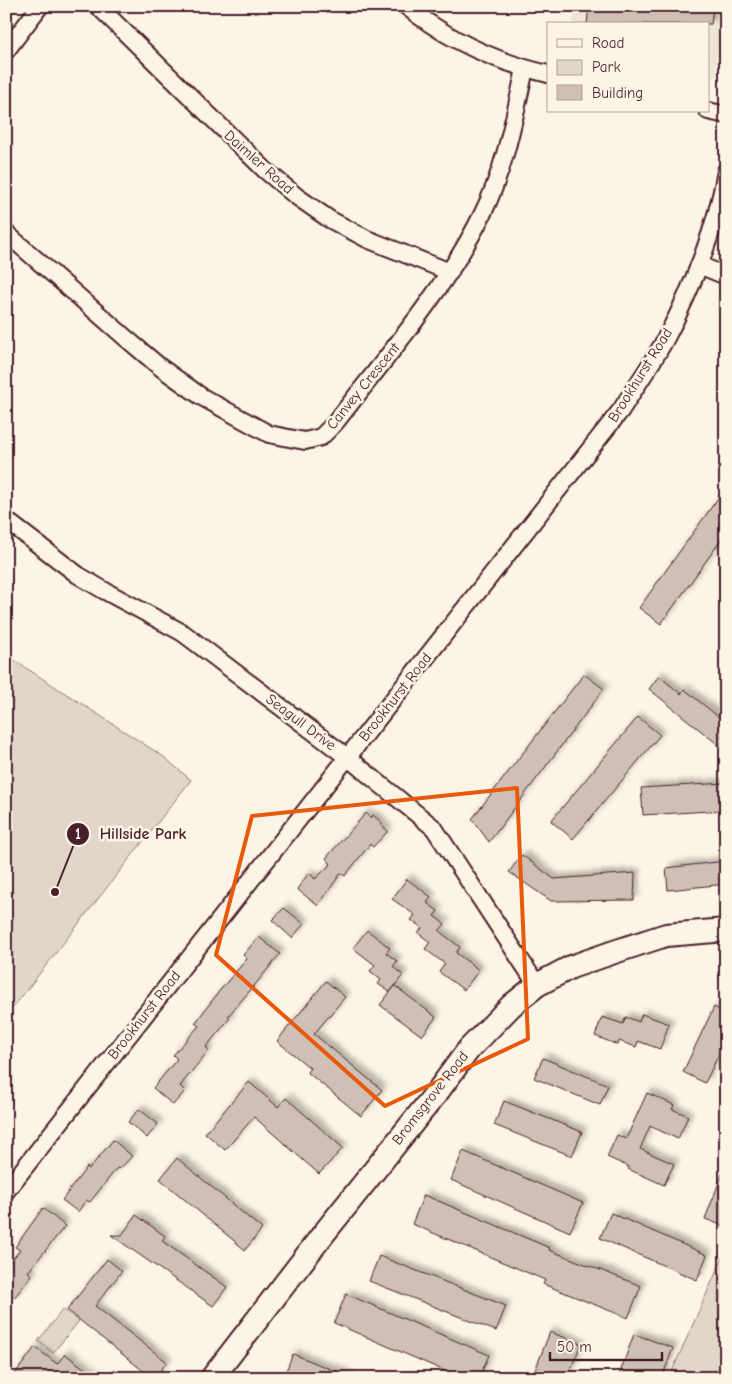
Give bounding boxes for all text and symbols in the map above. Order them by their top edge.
legend [547,22,710,112]
text: Road [592,34,624,52]
text: Park [592,58,621,76]
text: Building [592,84,643,102]
street label: Daimler Road [221,126,297,198]
street label: Brookhurst Road [604,325,676,425]
street label: Canvey Crescent [323,338,404,433]
street label: Brookhurst Road [355,649,435,745]
street label: Seagull Drive [262,690,340,754]
callout: Hillside Park [65,818,197,849]
text: 1 [75,825,81,843]
text: Hillside Park [100,825,187,843]
street label: Brookhurst Road [104,967,184,1063]
street label: Bromsgrove Road [388,1048,472,1148]
scale bar [550,1329,662,1361]
text: 50 m [557,1338,592,1356]

